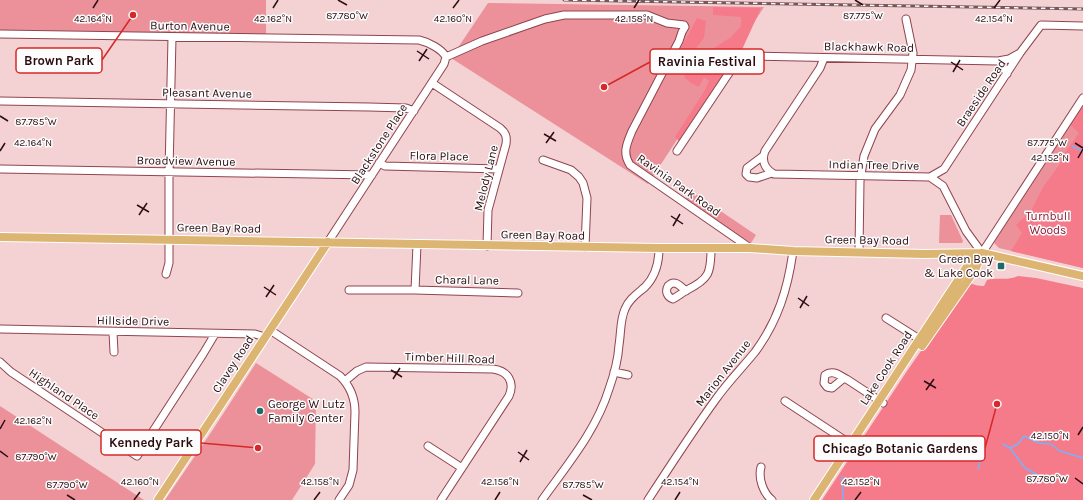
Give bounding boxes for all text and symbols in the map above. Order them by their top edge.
text: 87.780°W [326,10,368,22]
text: 87.775°W [843,10,883,22]
text: 42.164°N [74,13,112,25]
text: 42.162°N [254,13,292,25]
text: 42.160°N [434,13,472,25]
text: 42.158°N [615,13,653,25]
text: 42.154°N [975,13,1013,25]
street label: Burton Avenue [150,18,230,34]
street label: Blackhawk Road [824,39,914,55]
callout: Brown Park [16,48,102,73]
callout: Ravinia Festival [650,49,764,74]
text: Brown Park [24,53,94,68]
text: Ravinia Festival [658,54,756,69]
street label: Braeside Road [953,57,1009,129]
street label: Pleasant Avenue [162,85,252,101]
street label: Blackstone Place [348,101,410,187]
text: 87.785°W [15,116,57,128]
text: 42.164°N [14,137,52,149]
text: 87.775°W [1027,137,1067,149]
street label: Melody Lane [471,144,501,212]
street label: Flora Place [409,148,469,164]
street label: Ravinia Park Road [635,151,723,219]
text: 42.152°N [1031,152,1069,164]
street label: Broadview Avenue [136,153,236,169]
street label: Indian Tree Drive [829,157,919,173]
park label: Turnbull Woods [1025,209,1071,237]
street label: Green Bay Road [177,220,261,236]
street label: Green Bay Road [501,227,585,243]
street label: Green Bay Road [825,232,909,248]
place label: Green Bay & Lake Cook [924,252,993,280]
marker: Green Bay & Lake Cook [996,261,1006,271]
street label: Charal Lane [435,272,499,288]
street label: Hillside Drive [97,313,169,329]
street label: Lake Cook Road [857,328,915,408]
street label: Clavey Road [209,333,257,395]
street label: Marion Avenue [693,337,753,409]
street label: Timber Hill Road [405,349,495,367]
street label: Highland Place [26,365,102,423]
place label: George W Lutz Family Center [268,397,345,425]
marker: George W Lutz Family Center [255,406,265,416]
text: 42.162°N [14,415,52,427]
callout: Kennedy Park [101,430,201,455]
text: 42.150°N [1031,430,1069,442]
text: Kennedy Park [109,435,193,450]
callout: Chicago Botanic Gardens [814,436,985,461]
text: Chicago Botanic Gardens [822,441,978,456]
text: 87.790°W [15,451,57,463]
text: 87.780°W [1026,473,1068,485]
text: 42.160°N [121,476,159,488]
text: 42.158°N [301,476,339,488]
text: 42.156°N [481,476,519,488]
text: 42.154°N [661,476,699,488]
text: 42.152°N [842,476,880,488]
text: 87.790°W [46,479,88,491]
text: 87.785°W [562,479,604,491]

